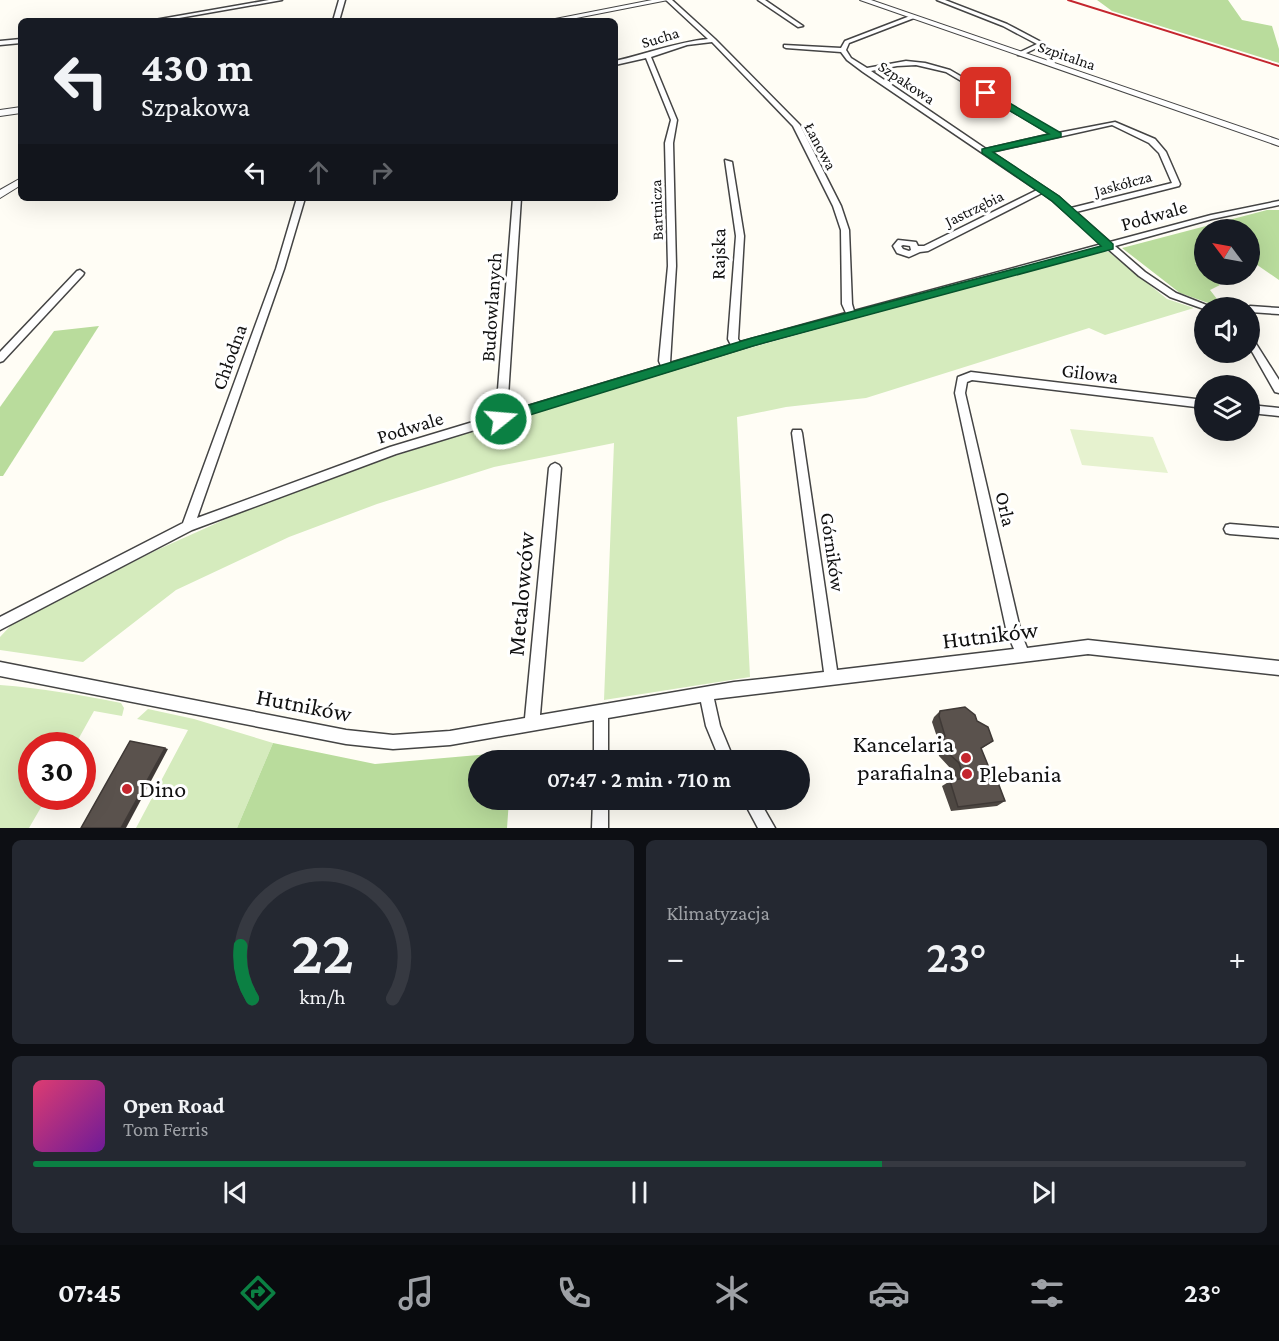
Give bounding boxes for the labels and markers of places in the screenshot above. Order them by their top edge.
pin [960,67,1011,118]
place label: Kancelaria parafialna [853,730,954,785]
marker: Kancelaria parafialna [959,751,973,765]
place label: Plebania [979,760,1062,787]
marker: Plebania [960,767,974,781]
place label: Dino [139,775,186,802]
marker: Dino [120,782,134,796]

